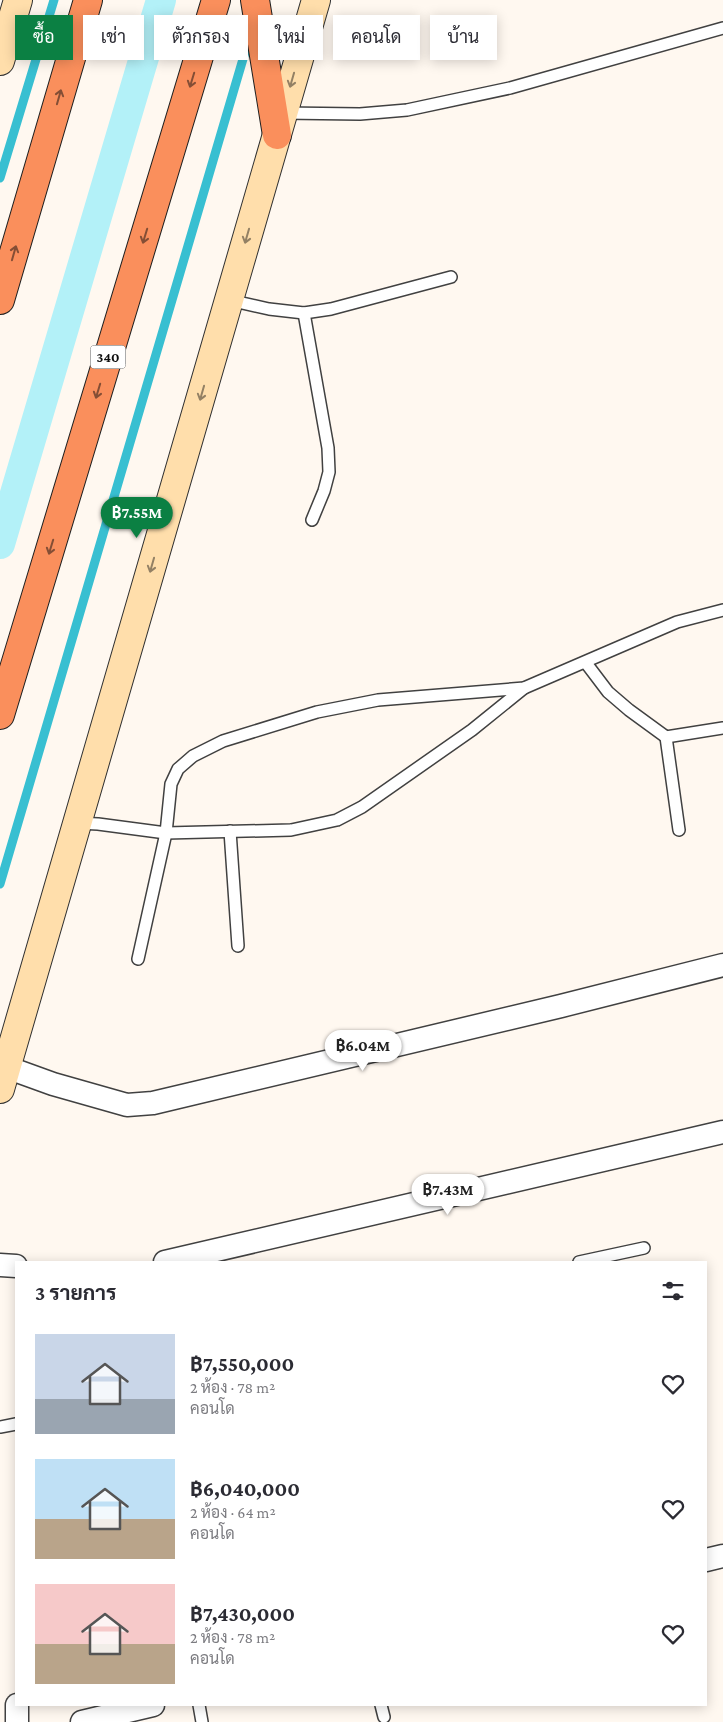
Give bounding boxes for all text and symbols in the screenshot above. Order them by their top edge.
chip: ซื้อ [15,15,73,60]
chip: เช่า [83,15,144,60]
chip: ตัวกรอง [154,15,248,60]
chip: ใหม่ [258,15,323,60]
chip: คอนโด [333,15,420,60]
chip: บ้าน [430,15,497,60]
one-way arrow [187,72,196,88]
one-way arrow [287,72,297,88]
one-way arrow [55,90,65,106]
one-way arrow [139,227,149,243]
one-way arrow [242,228,251,244]
one-way arrow [9,246,19,262]
road number: 340 [90,346,126,368]
one-way arrow [92,383,102,399]
one-way arrow [196,384,206,400]
pin: ฿7.55M [96,496,178,539]
text: ฿7.55M [112,504,162,521]
one-way arrow [45,538,55,554]
one-way arrow [146,557,156,573]
pin: ฿6.04M [322,1030,404,1072]
text: ฿6.04M [336,1037,390,1054]
pin: ฿7.43M [407,1174,489,1216]
text: ฿7.43M [422,1181,474,1198]
icon: filters [659,1277,687,1305]
text: 3 รายการ [35,1281,117,1305]
text: ฿7,550,000 [190,1352,294,1376]
icon: home [75,1354,135,1414]
icon: heart [659,1370,687,1398]
text: 2 ห้อง · 78 m² [190,1379,275,1396]
text: คอนโด [190,1400,235,1417]
text: ฿6,040,000 [190,1477,300,1501]
icon: home [75,1479,135,1539]
icon: heart [659,1495,687,1523]
text: 2 ห้อง · 64 m² [190,1504,276,1521]
text: คอนโด [190,1525,235,1542]
text: ฿7,430,000 [190,1602,295,1626]
icon: home [75,1604,135,1664]
icon: heart [659,1620,687,1648]
text: 2 ห้อง · 78 m² [190,1629,275,1646]
text: คอนโด [190,1650,235,1667]

